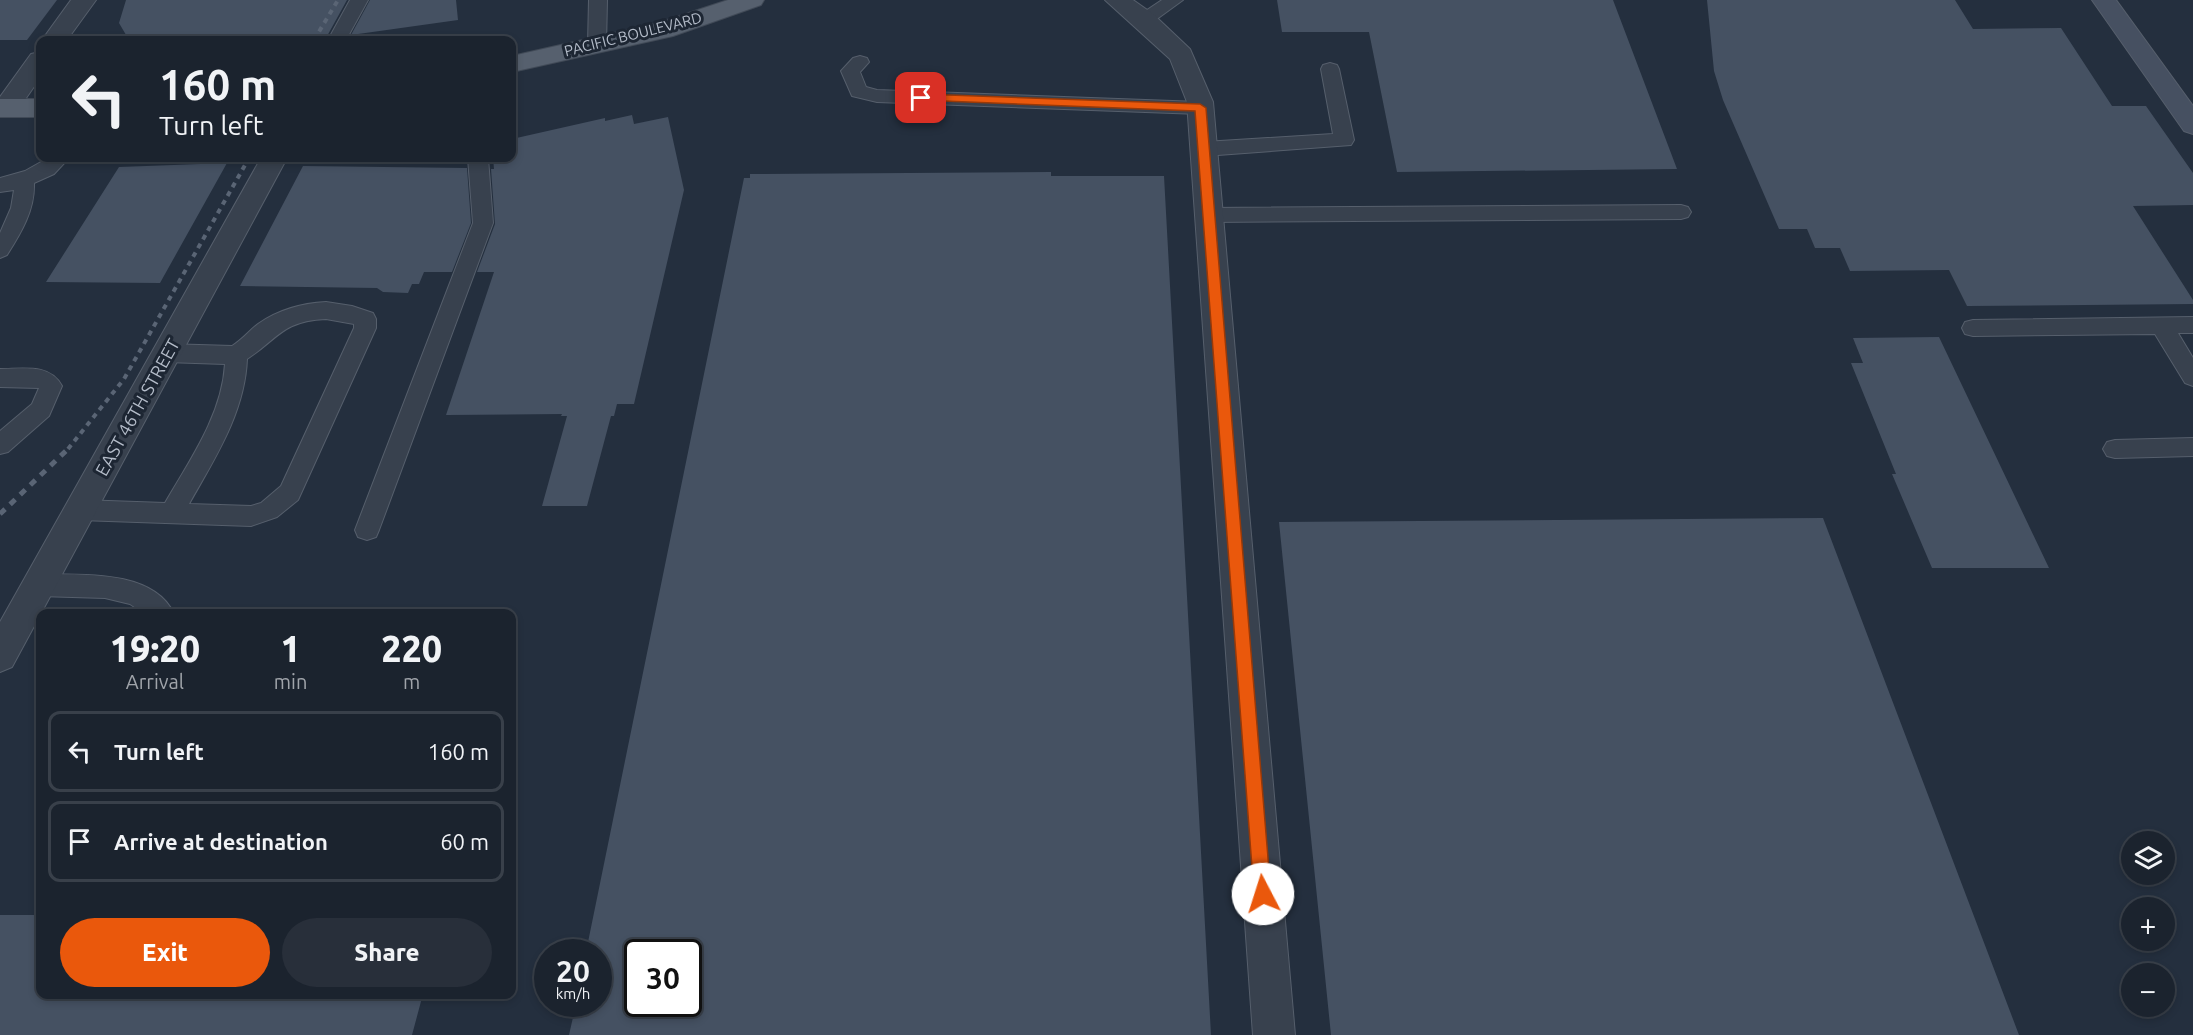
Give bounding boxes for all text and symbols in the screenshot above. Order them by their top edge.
street label: PACIFIC BOULEVARD [562,9,704,59]
icon: left [60,60,138,138]
text: 160 m [159,61,276,108]
pin [895,72,946,123]
icon: arrive [904,81,937,114]
text: Turn left [159,110,263,140]
street label: EAST 46TH STREET [91,335,183,479]
text: 19:20 [110,628,200,669]
text: 1 [280,628,301,669]
text: 220 [381,628,442,669]
text: Arrival [126,670,184,693]
text: min [274,670,307,693]
text: m [403,670,420,693]
icon: left [63,735,96,768]
text: Turn left [114,739,204,764]
text: 160 m [428,739,489,764]
icon: arrive [63,825,96,858]
text: Arrive at destination [114,829,328,854]
text: 60 m [440,829,489,854]
map controls [2121,831,2175,1017]
button: layers [2121,831,2175,885]
position arrow [1231,862,1295,926]
button: + [2121,897,2175,951]
button: Exit [60,918,270,987]
button: Share [282,918,492,987]
speed limit sign: 30 [624,939,702,1017]
text: 20 [556,954,590,988]
button: − [2121,963,2175,1017]
text: km/h [556,985,590,1002]

